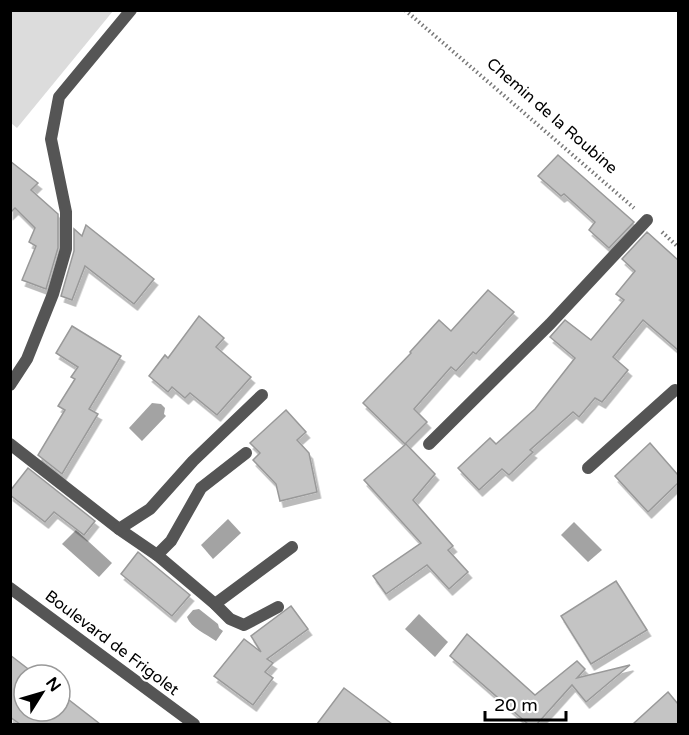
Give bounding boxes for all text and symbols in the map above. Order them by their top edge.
street label: Chemin de la Roubine [483,54,621,178]
street label: Boulevard de Frigolet [41,586,183,700]
north arrow [12,663,72,723]
text: N [41,673,65,696]
scale bar [485,684,566,722]
text: 20 m [494,694,538,716]

